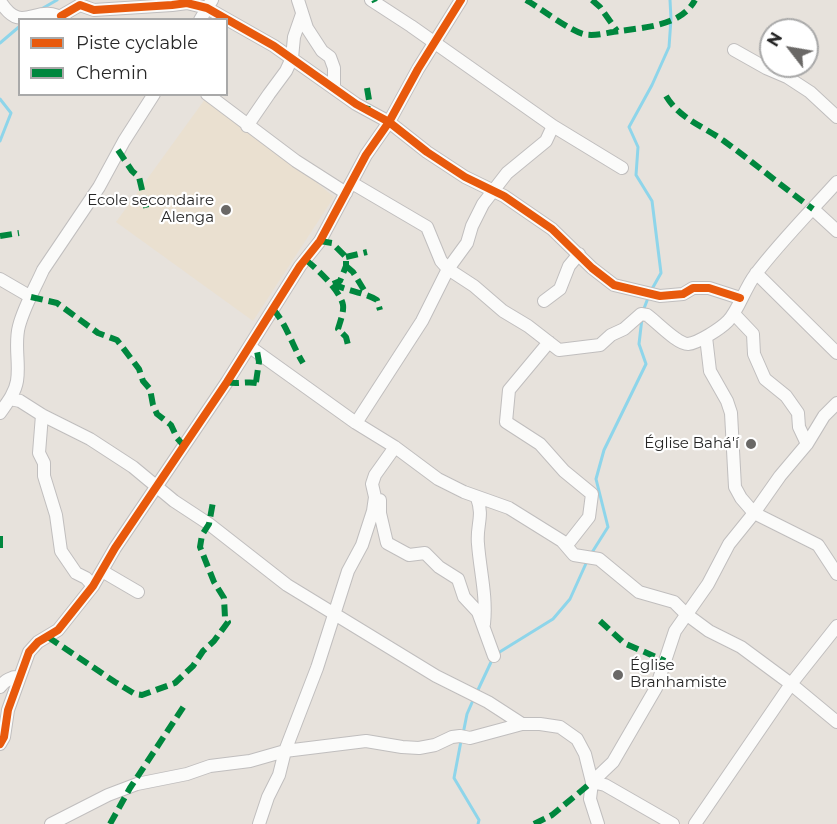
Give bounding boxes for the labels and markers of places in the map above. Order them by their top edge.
place label: Ecole secondaire Alenga [87,192,214,227]
marker: Ecole secondaire Alenga [219,203,233,217]
place label: Église Bahá'í [644,435,739,453]
marker: Église Bahá'í [744,437,758,451]
place label: Église Branhamiste [630,657,727,692]
marker: Église Branhamiste [611,668,625,682]

